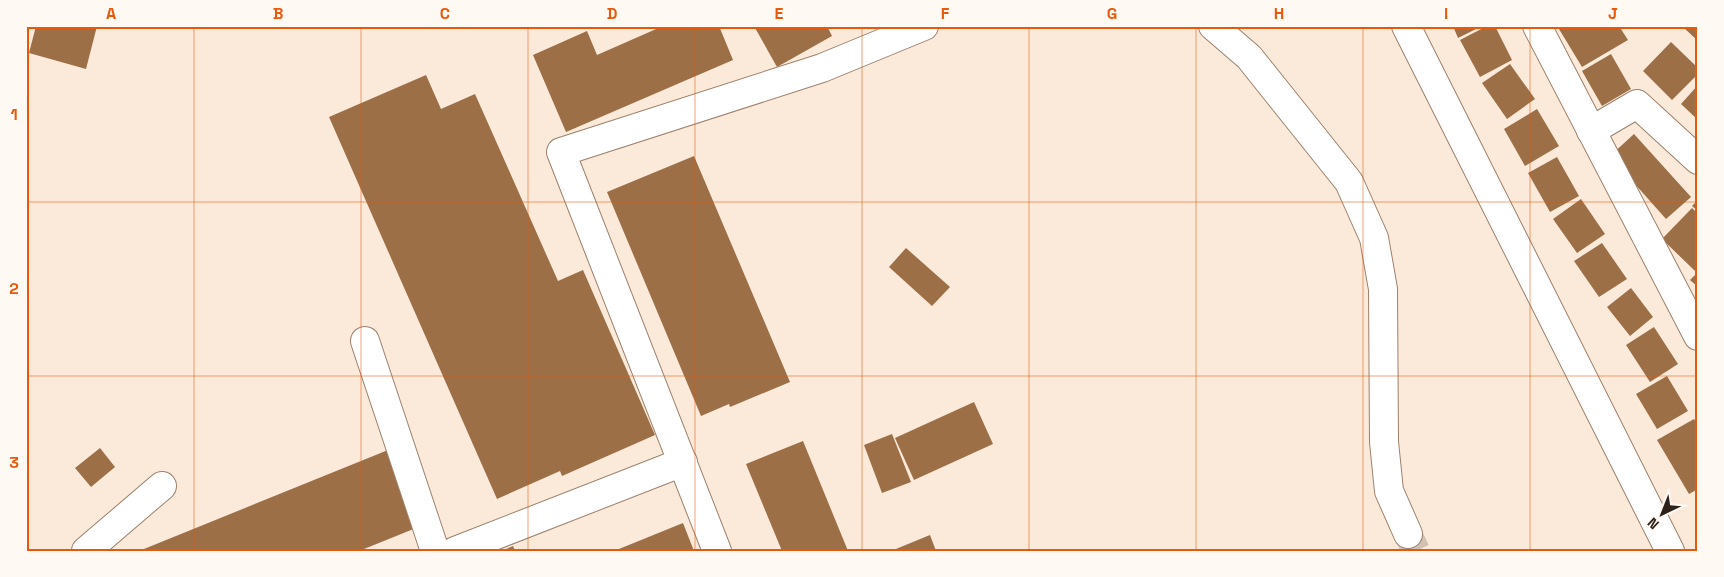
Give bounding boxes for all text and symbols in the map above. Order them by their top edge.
text: A [106,3,116,24]
text: B [273,3,283,24]
text: C [440,3,450,24]
text: D [607,3,617,24]
text: E [775,3,784,24]
text: F [941,3,950,24]
text: G [1107,3,1117,24]
text: H [1274,3,1284,24]
text: I [1444,3,1448,24]
text: J [1608,3,1618,24]
text: 1 [10,104,18,125]
text: 2 [9,278,19,299]
text: 3 [9,452,19,473]
north arrow [1636,490,1686,540]
text: N [1644,514,1663,533]

